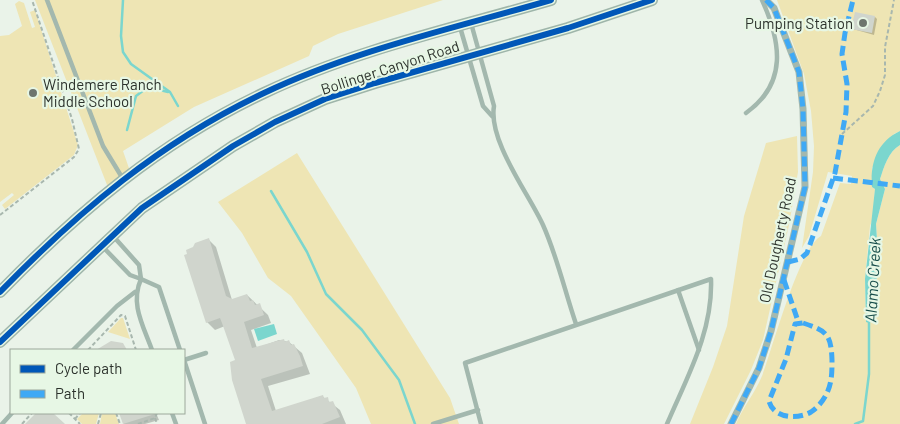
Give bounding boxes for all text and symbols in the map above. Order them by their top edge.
place label: Pumping Station [745,14,853,32]
marker: Pumping Station [857,17,869,29]
street label: Bollinger Canyon Road [318,36,462,98]
place label: Windemere Ranch Middle School [43,75,162,110]
marker: Windemere Ranch Middle School [27,87,39,99]
street label: Old Dougherty Road [755,176,799,304]
water label: Alamo Creek [860,237,884,323]
legend [10,349,185,414]
text: Cycle path [55,359,122,377]
text: Path [55,384,85,402]

